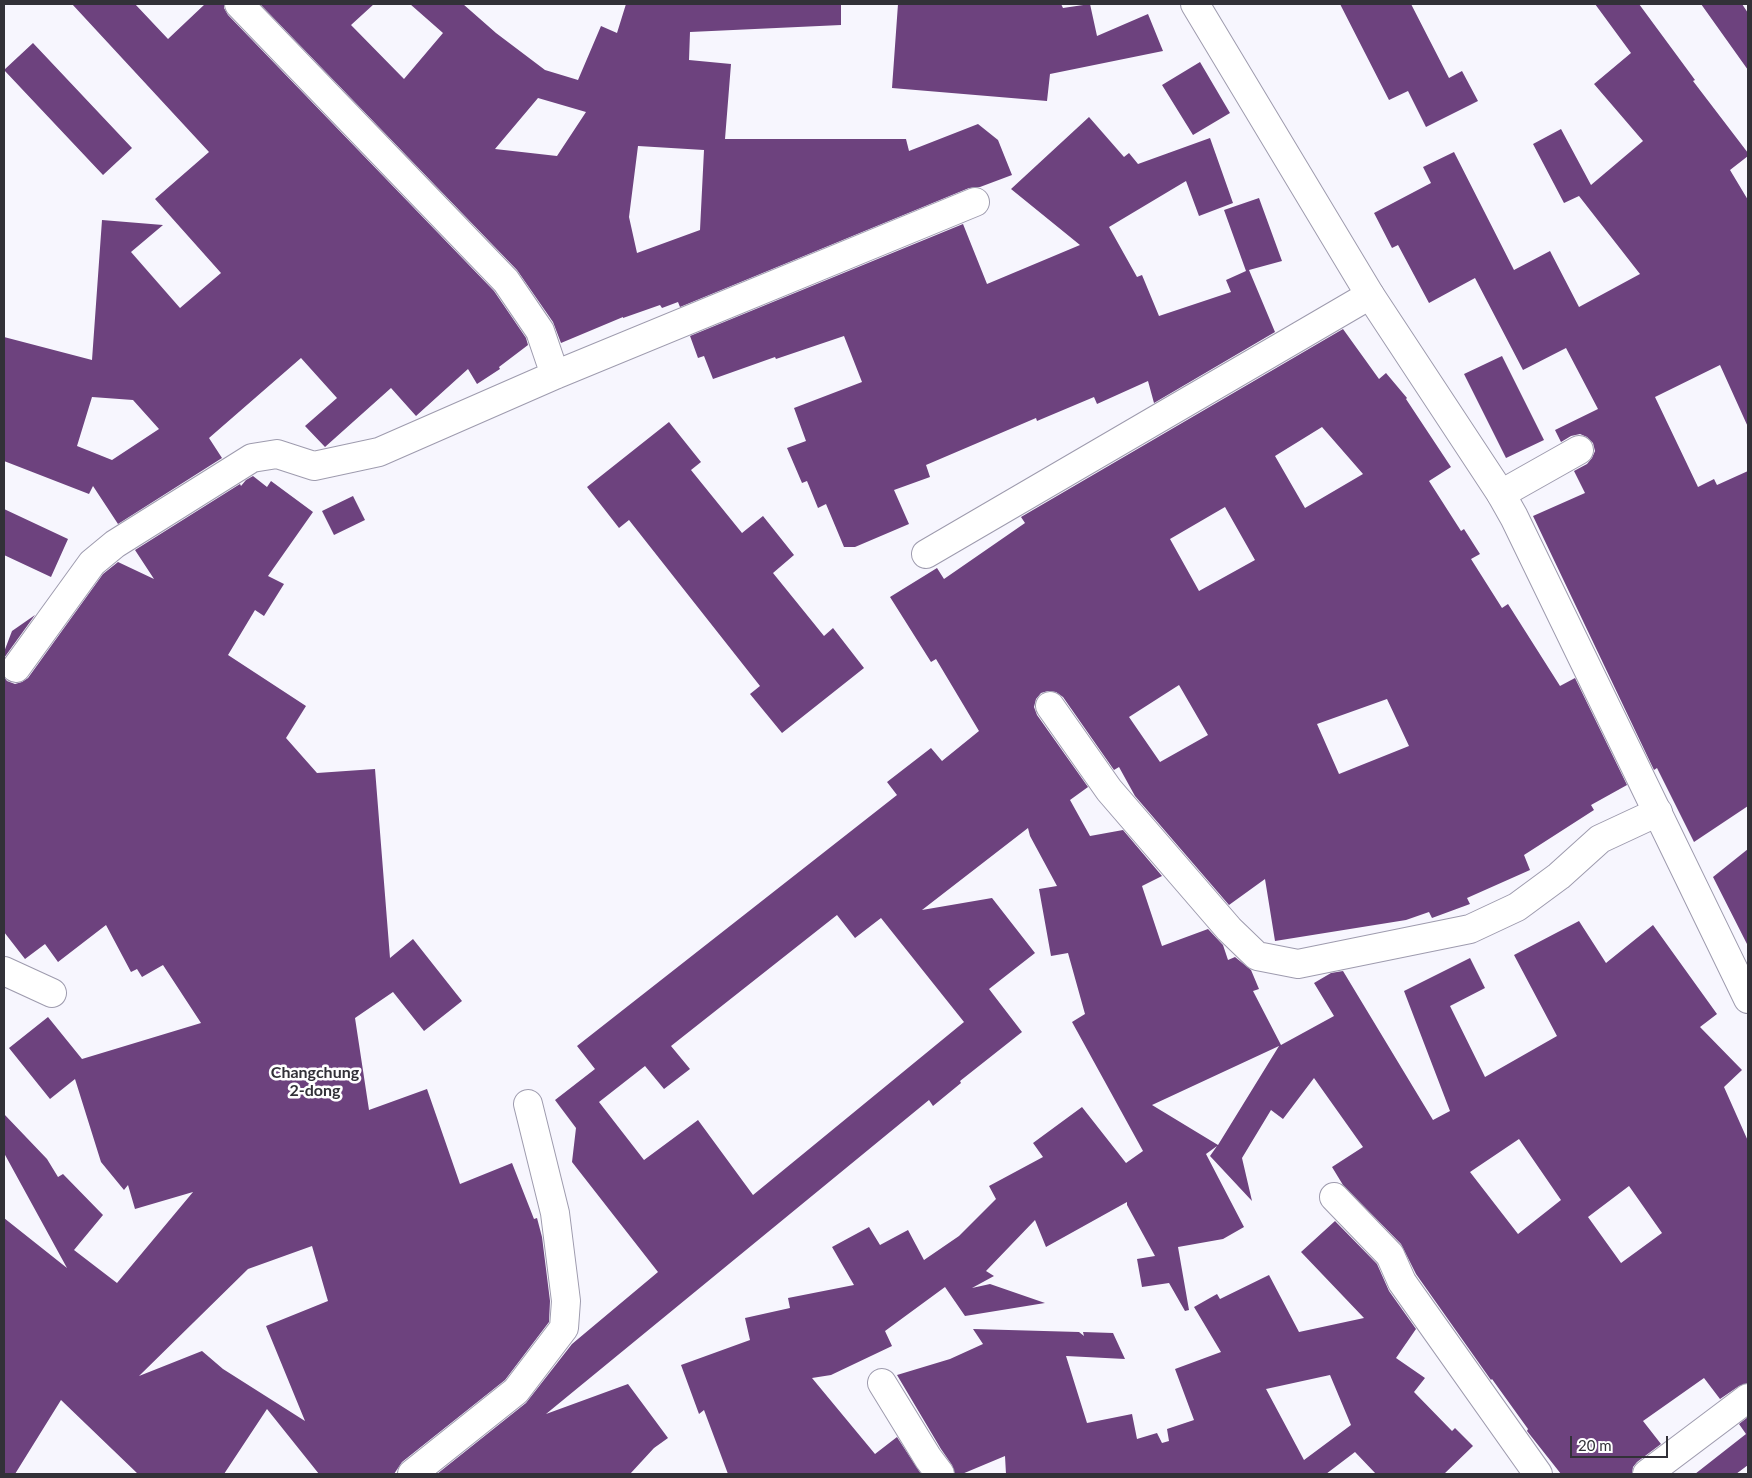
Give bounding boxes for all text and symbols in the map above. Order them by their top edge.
district label: Changchung 2-dong [271,1063,359,1101]
scale bar [1572,1426,1670,1458]
text: 20 m [1578,1436,1612,1454]

